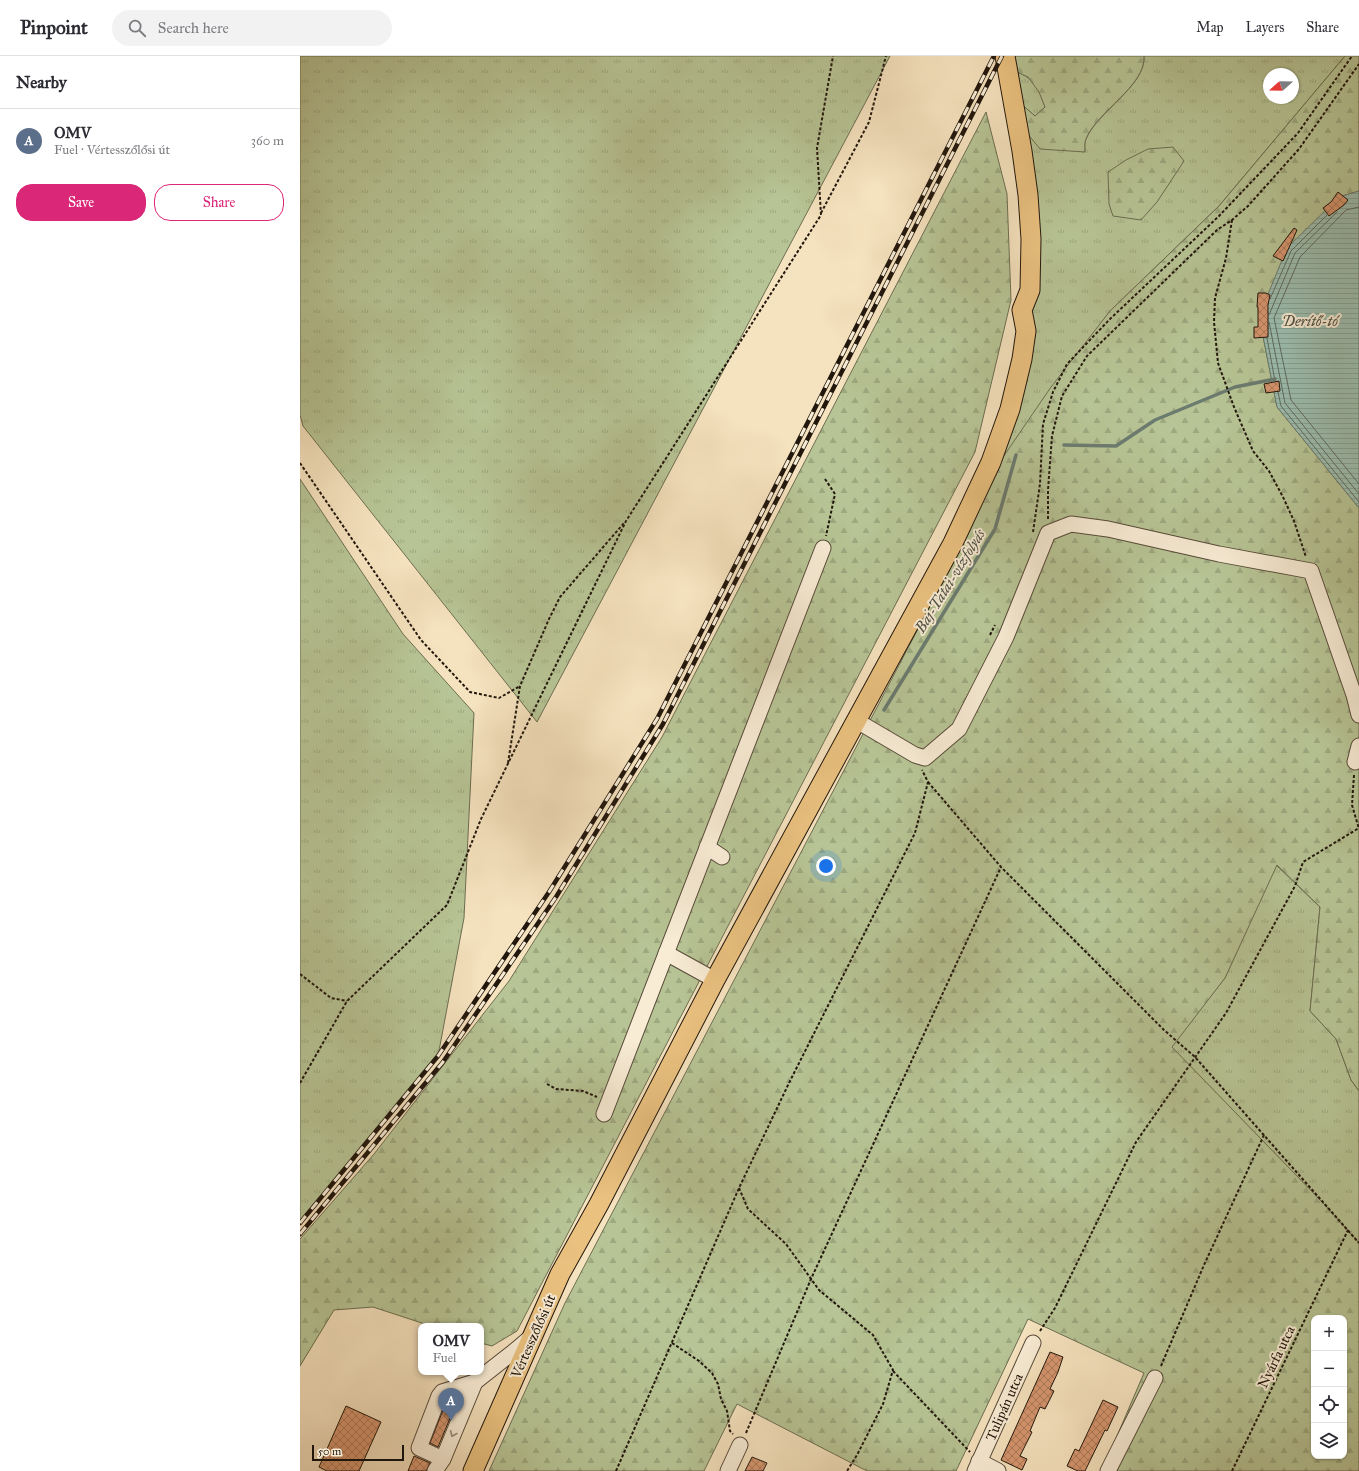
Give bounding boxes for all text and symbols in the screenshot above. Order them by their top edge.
search box [112,10,392,46]
text: Pinpoint [20,16,88,39]
icon: search [126,17,148,39]
text: Search here [158,19,229,37]
text: Map [1196,19,1224,36]
text: Layers [1246,19,1284,36]
text: Share [1306,19,1339,36]
north arrow [1263,68,1299,104]
text: Nearby [16,72,67,93]
text: OMV [54,124,91,142]
text: A [25,133,33,149]
text: 360 m [251,133,284,149]
text: Fuel · Vértesszőlősi út [54,142,170,158]
button: Save [16,184,146,221]
button: Share [154,184,284,221]
water label: Derítő-tó [1282,312,1340,330]
water label: Baj-Tatai-vízfolyás [910,525,989,637]
your location [816,856,836,876]
street label: Vértesszőlősi út [507,1292,559,1382]
map controls [1311,1315,1347,1459]
button: + [1311,1315,1347,1351]
popup [418,1323,484,1375]
street label: Nyárfa utca [1254,1323,1299,1391]
text: OMV [432,1332,470,1350]
text: Fuel [432,1350,457,1366]
button: − [1311,1351,1347,1387]
street label: Tulipán utca [982,1371,1027,1444]
button: locate [1311,1387,1347,1423]
pin: A [438,1388,464,1421]
button: layers [1311,1423,1347,1459]
one-way arrow [450,1430,458,1437]
scale bar [312,1443,404,1462]
text: 50 m [318,1445,341,1458]

